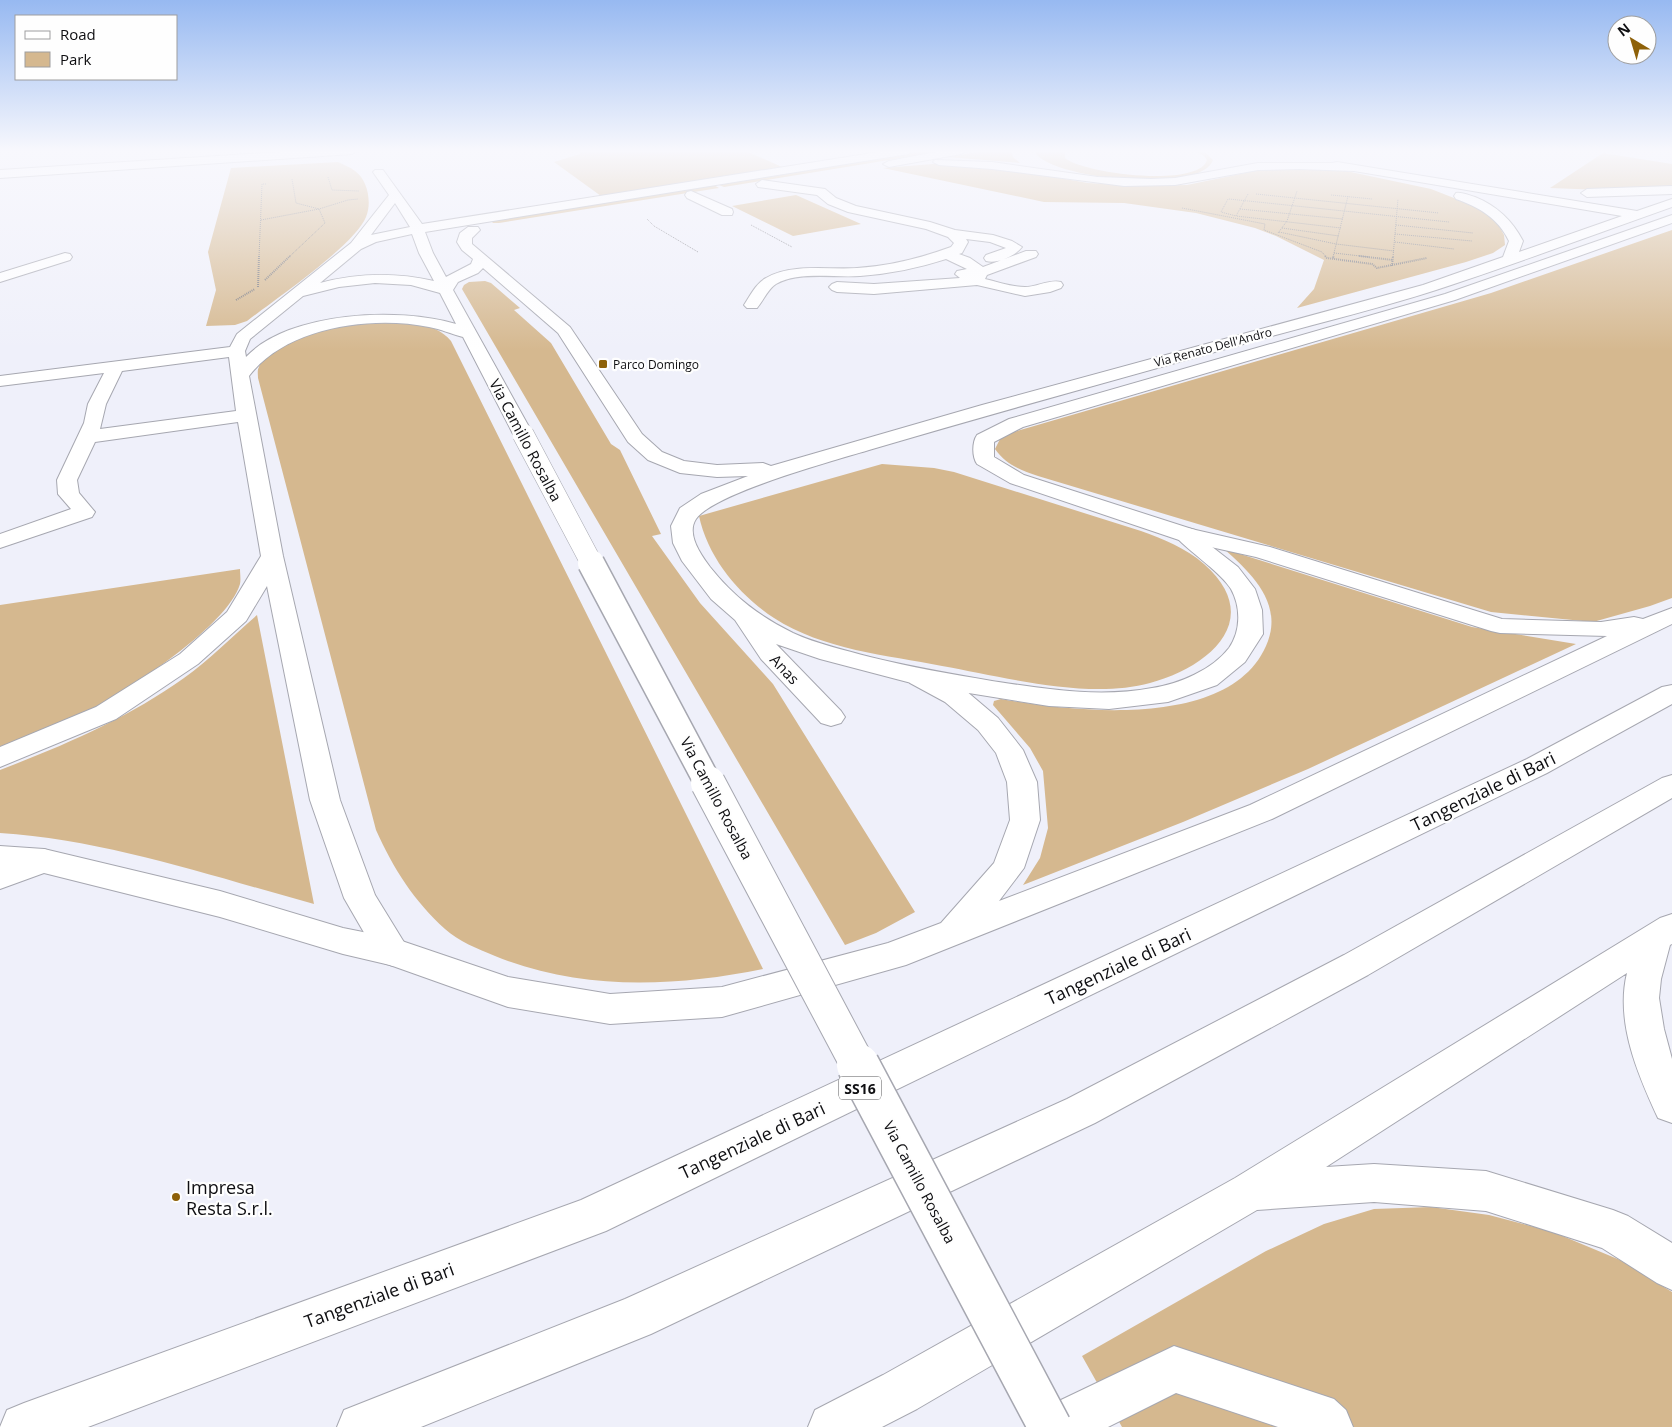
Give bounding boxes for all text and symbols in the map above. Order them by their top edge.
legend [15,15,178,80]
north arrow [1607,15,1657,65]
text: N [1613,18,1634,40]
text: Road [60,24,96,44]
text: Park [60,49,91,69]
street label: Via Renato Dell'Andro [1152,323,1274,371]
place label: Parco Domingo [613,356,699,373]
marker: Parco Domingo [597,358,609,370]
street label: Via Camillo Rosalba [485,375,567,505]
street label: Anas [766,650,804,688]
street label: Via Camillo Rosalba [676,733,758,863]
street label: Tangenziale di Bari [1407,746,1559,836]
street label: Tangenziale di Bari [1041,922,1195,1010]
road number: SS16 [839,1076,881,1100]
street label: Tangenziale di Bari [675,1096,829,1184]
street label: Via Camillo Rosalba [879,1117,961,1247]
place label: Impresa Resta S.r.l. [186,1175,273,1220]
marker: Impresa Resta S.r.l. [170,1191,182,1203]
street label: Tangenziale di Bari [301,1257,457,1333]

